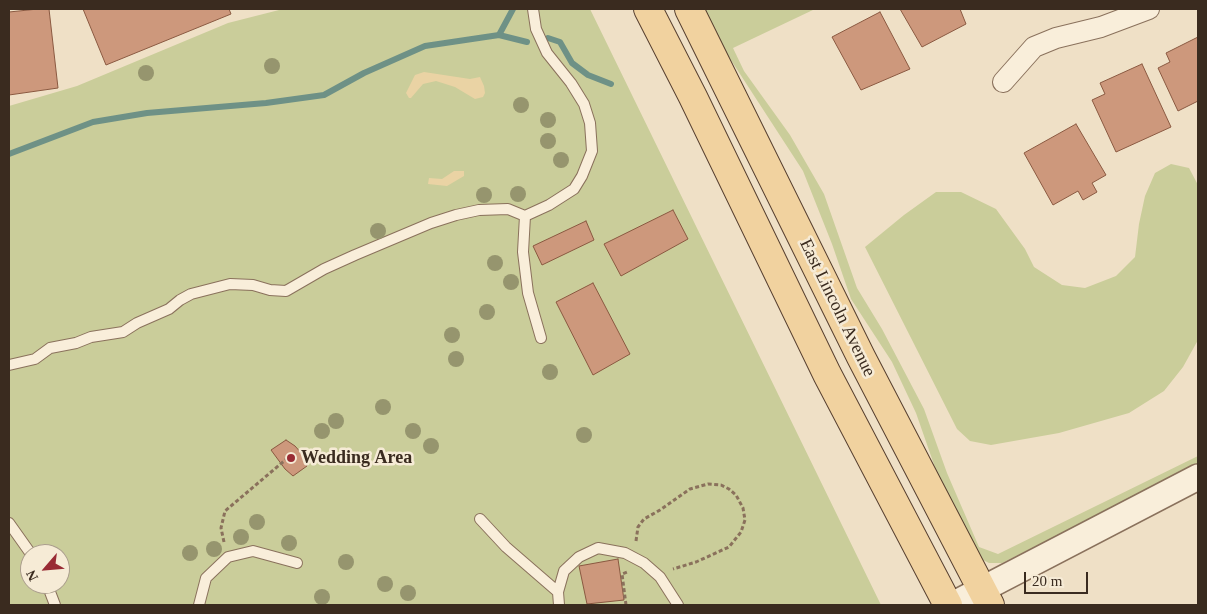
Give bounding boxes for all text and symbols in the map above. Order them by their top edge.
street label: East Lincoln Avenue [794,236,880,380]
place label: Wedding Area [301,447,412,469]
marker: Wedding Area [285,452,297,464]
north arrow [20,544,70,594]
scale bar [1027,562,1091,594]
text: N [23,568,41,583]
text: 20 m [1032,573,1062,589]

